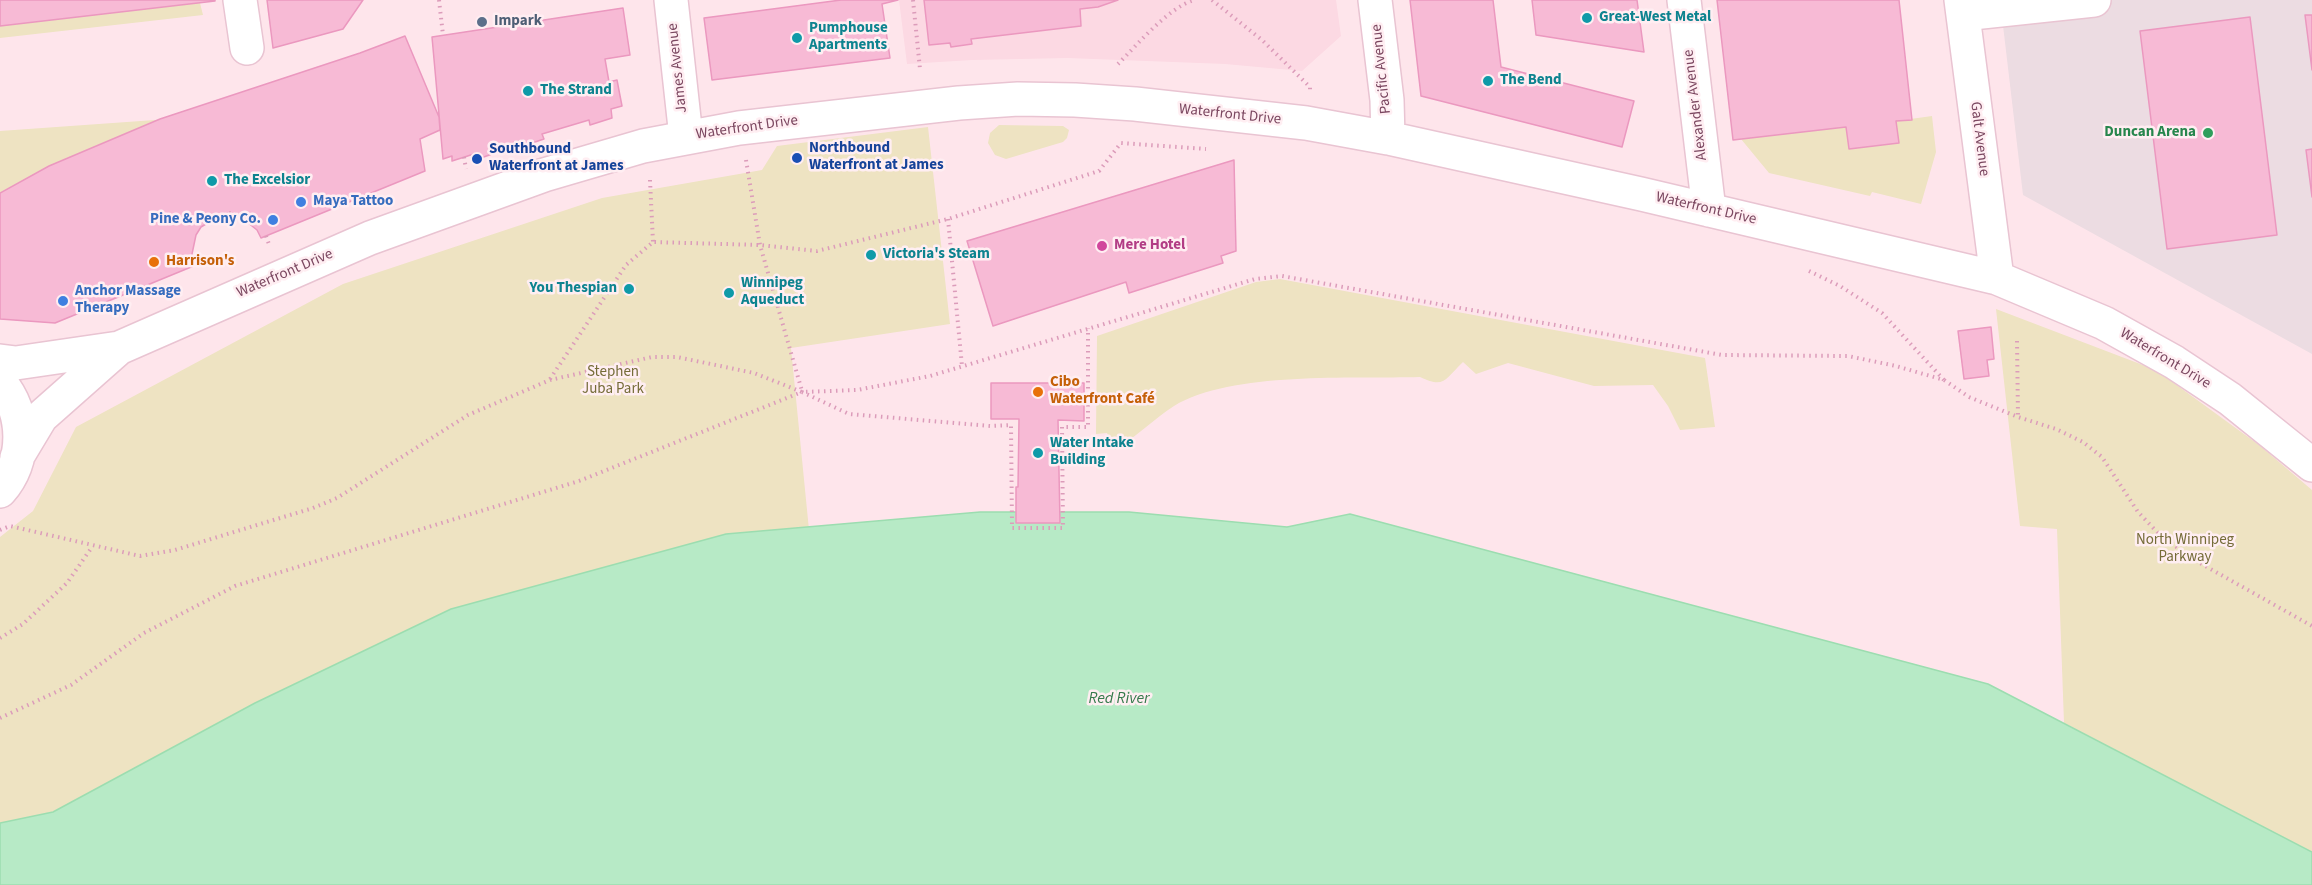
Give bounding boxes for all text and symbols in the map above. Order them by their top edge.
place label: Great-West Metal [1599,9,1711,27]
marker: Great-West Metal [1580,11,1594,25]
place label: Impark [494,13,542,31]
marker: Impark [475,15,489,29]
place label: Pumphouse Apartments [809,20,888,55]
street label: James Avenue [664,22,692,114]
street label: Pacific Avenue [1368,23,1396,115]
marker: Pumphouse Apartments [790,31,804,45]
street label: Alexander Avenue [1680,48,1712,162]
place label: The Bend [1500,72,1562,90]
marker: The Bend [1481,74,1495,88]
place label: The Strand [540,82,612,100]
marker: The Strand [521,84,535,98]
street label: Waterfront Drive [1178,101,1282,129]
street label: Galt Avenue [1966,101,1992,177]
street label: Waterfront Drive [695,112,799,144]
place label: Duncan Arena [2104,124,2196,142]
marker: Duncan Arena [2201,126,2215,140]
place label: Northbound Waterfront at James [809,140,944,175]
place label: Southbound Waterfront at James [489,141,624,176]
marker: Northbound Waterfront at James [790,151,804,165]
marker: Southbound Waterfront at James [470,152,484,166]
place label: The Excelsior [224,172,310,190]
marker: The Excelsior [205,174,219,188]
street label: Waterfront Drive [1654,189,1758,229]
place label: Maya Tattoo [313,193,393,211]
marker: Maya Tattoo [294,195,308,209]
place label: Pine & Peony Co. [150,211,261,229]
marker: Pine & Peony Co. [266,213,280,227]
place label: Mere Hotel [1114,237,1185,255]
marker: Mere Hotel [1095,239,1109,253]
street label: Waterfront Drive [234,246,336,302]
place label: Victoria's Steam [883,246,990,264]
marker: Victoria's Steam [864,248,878,262]
place label: Harrison's [166,253,234,271]
marker: Harrison's [147,255,161,269]
place label: Winnipeg Aqueduct [741,275,804,310]
place label: You Thespian [530,280,617,298]
marker: You Thespian [622,282,636,296]
place label: Anchor Massage Therapy [75,283,181,318]
marker: Winnipeg Aqueduct [722,286,736,300]
marker: Anchor Massage Therapy [56,294,70,308]
street label: Waterfront Drive [2116,325,2214,393]
park label: Stephen Juba Park [582,364,644,399]
place label: Cibo Waterfront Café [1050,374,1155,409]
marker: Cibo Waterfront Café [1031,385,1045,399]
place label: Water Intake Building [1050,435,1134,470]
marker: Water Intake Building [1031,446,1045,460]
park label: North Winnipeg Parkway [2136,532,2234,567]
water label: Red River [1088,689,1150,709]

